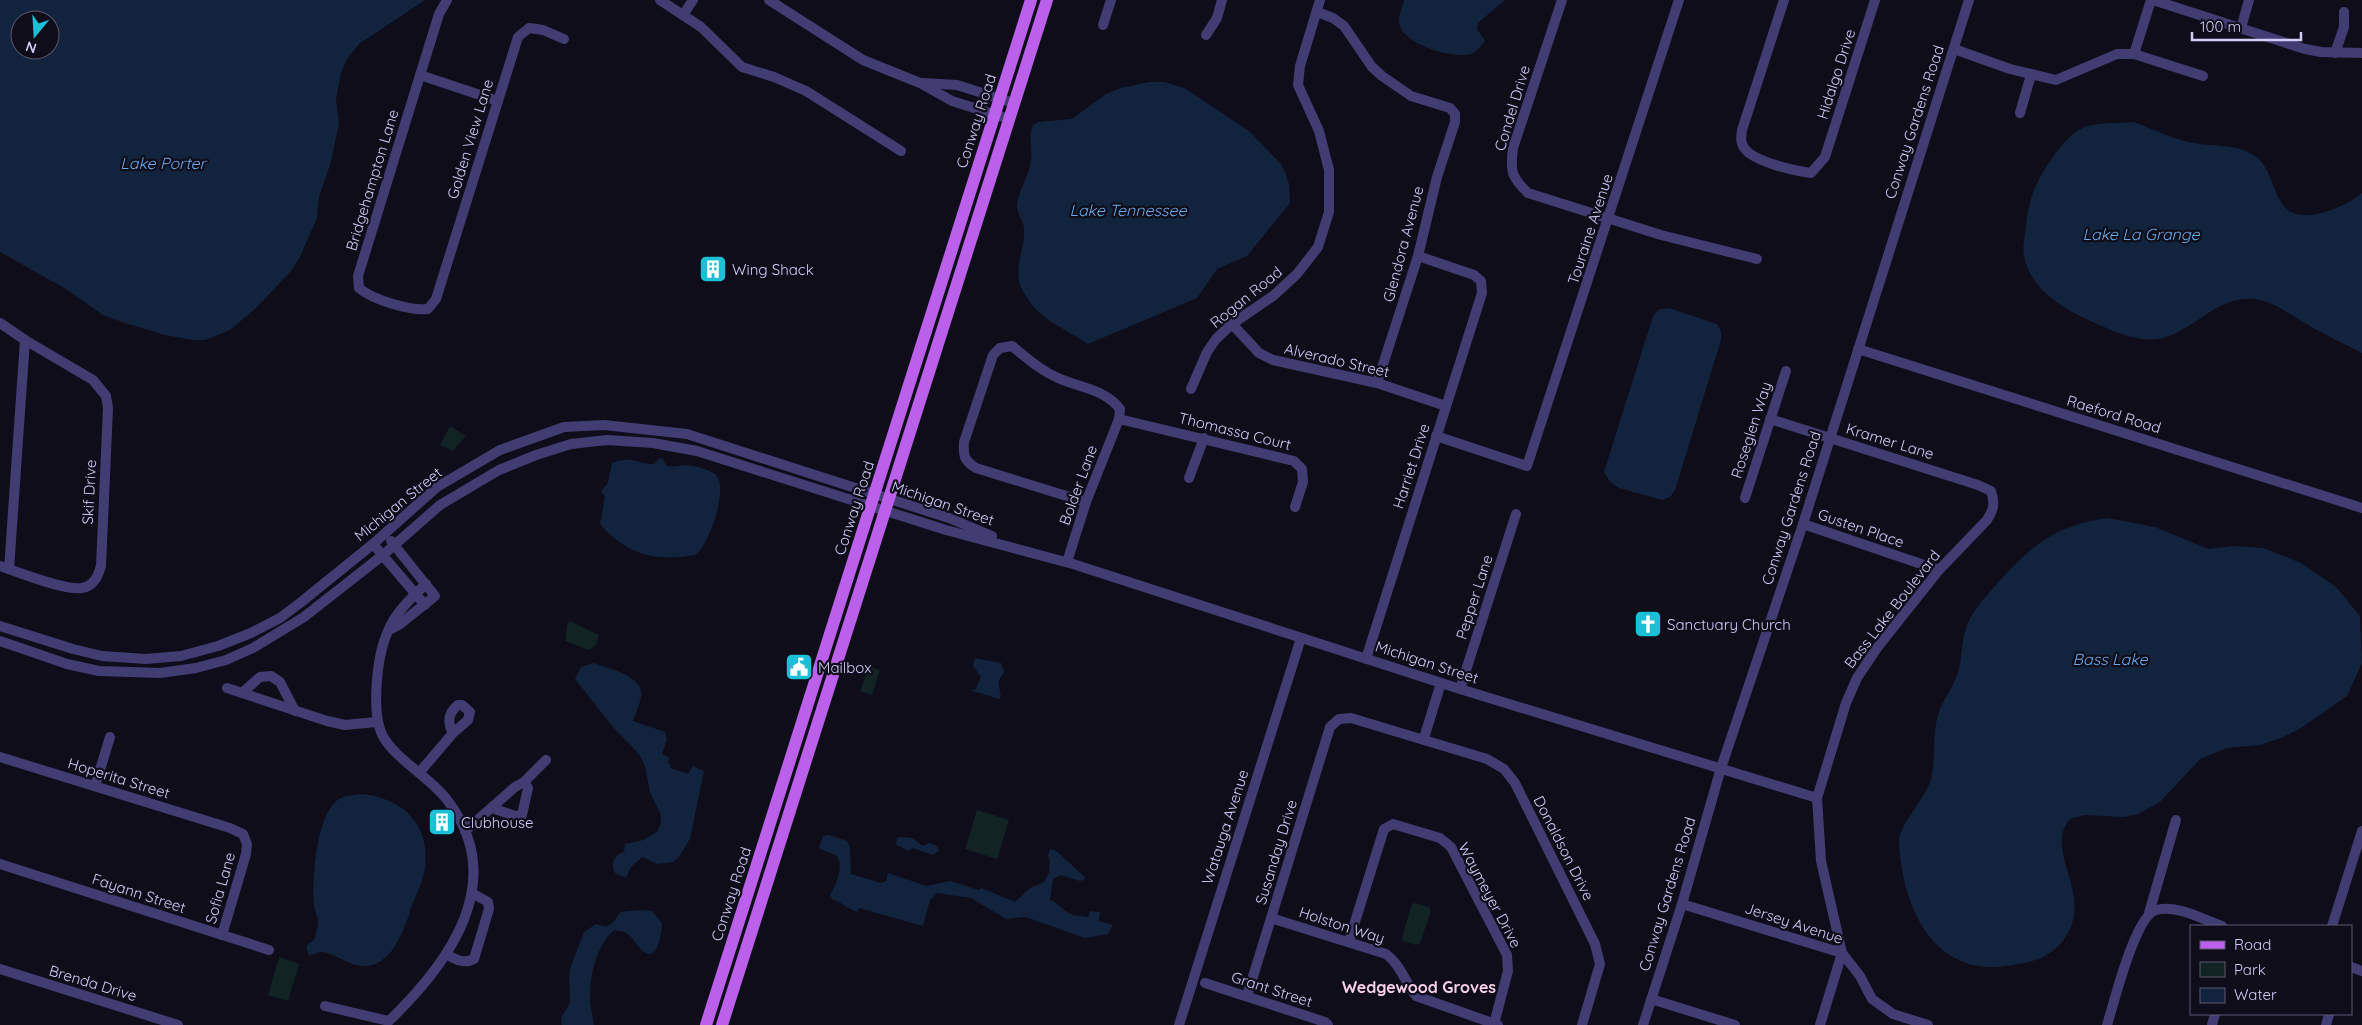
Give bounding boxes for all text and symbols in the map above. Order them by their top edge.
north arrow [10,10,60,60]
scale bar [2192,10,2301,42]
text: 100 m [2200,17,2241,36]
street label: Hidalgo Drive [1812,26,1860,122]
text: N [23,37,39,58]
street label: Conway Gardens Road [1880,43,1948,201]
street label: Condel Drive [1490,63,1534,153]
street label: Conway Road [952,72,1000,170]
street label: Golden View Lane [443,77,497,201]
street label: Bridgehampton Lane [341,107,403,253]
water label: Lake Porter [120,153,208,173]
street label: Touraine Avenue [1563,171,1617,287]
street label: Glendora Avenue [1378,184,1428,304]
water label: Lake Tennessee [1069,200,1188,220]
water label: Lake La Grange [2082,224,2201,244]
building icon: Wing Shack [698,254,728,284]
place label: Wing Shack [732,260,814,279]
street label: Rogan Road [1206,262,1286,332]
street label: Alverado Street [1283,339,1391,381]
street label: Roseglen Way [1726,379,1776,481]
street label: Raeford Road [2065,391,2163,437]
street label: Thomassa Court [1177,408,1293,454]
street label: Kramer Lane [1844,419,1936,463]
street label: Harriet Drive [1388,421,1434,511]
street label: Conway Gardens Road [1757,429,1825,587]
street label: Bolder Lane [1055,442,1101,528]
street label: Skif Drive [78,459,100,525]
street label: Conway Road [830,459,878,557]
street label: Michigan Street [350,463,446,545]
street label: Michigan Street [889,477,997,529]
street label: Gusten Place [1815,504,1907,552]
street label: Bass Lake Boulevard [1840,546,1944,672]
street label: Pepper Lane [1451,552,1497,642]
church icon: Sanctuary Church [1633,609,1663,639]
place label: Sanctuary Church [1667,615,1791,634]
street label: Michigan Street [1373,636,1481,688]
water label: Bass Lake [2073,649,2148,669]
public building icon: Mailbox [784,652,814,682]
place label: Mailbox [818,658,871,677]
street label: Hoperita Street [66,753,172,803]
street label: Watauga Avenue [1197,767,1253,887]
street label: Donaldson Drive [1529,792,1599,904]
street label: Susanday Drive [1251,797,1301,907]
building icon: Clubhouse [427,807,457,837]
place label: Clubhouse [461,813,533,832]
street label: Conway Gardens Road [1634,815,1700,973]
street label: Waymeyer Drive [1454,839,1526,951]
street label: Conway Road [707,845,755,943]
street label: Sofia Lane [201,850,239,926]
street label: Fayann Street [90,869,188,917]
street label: Jersey Avenue [1742,898,1846,948]
street label: Holston Way [1297,902,1387,948]
legend [2190,925,2352,1015]
text: Road [2234,935,2271,954]
text: Park [2234,960,2266,979]
street label: Brenda Drive [47,961,139,1005]
street label: Grant Street [1229,967,1315,1011]
district label: Wedgewood Groves [1342,977,1496,997]
text: Water [2234,985,2277,1004]

